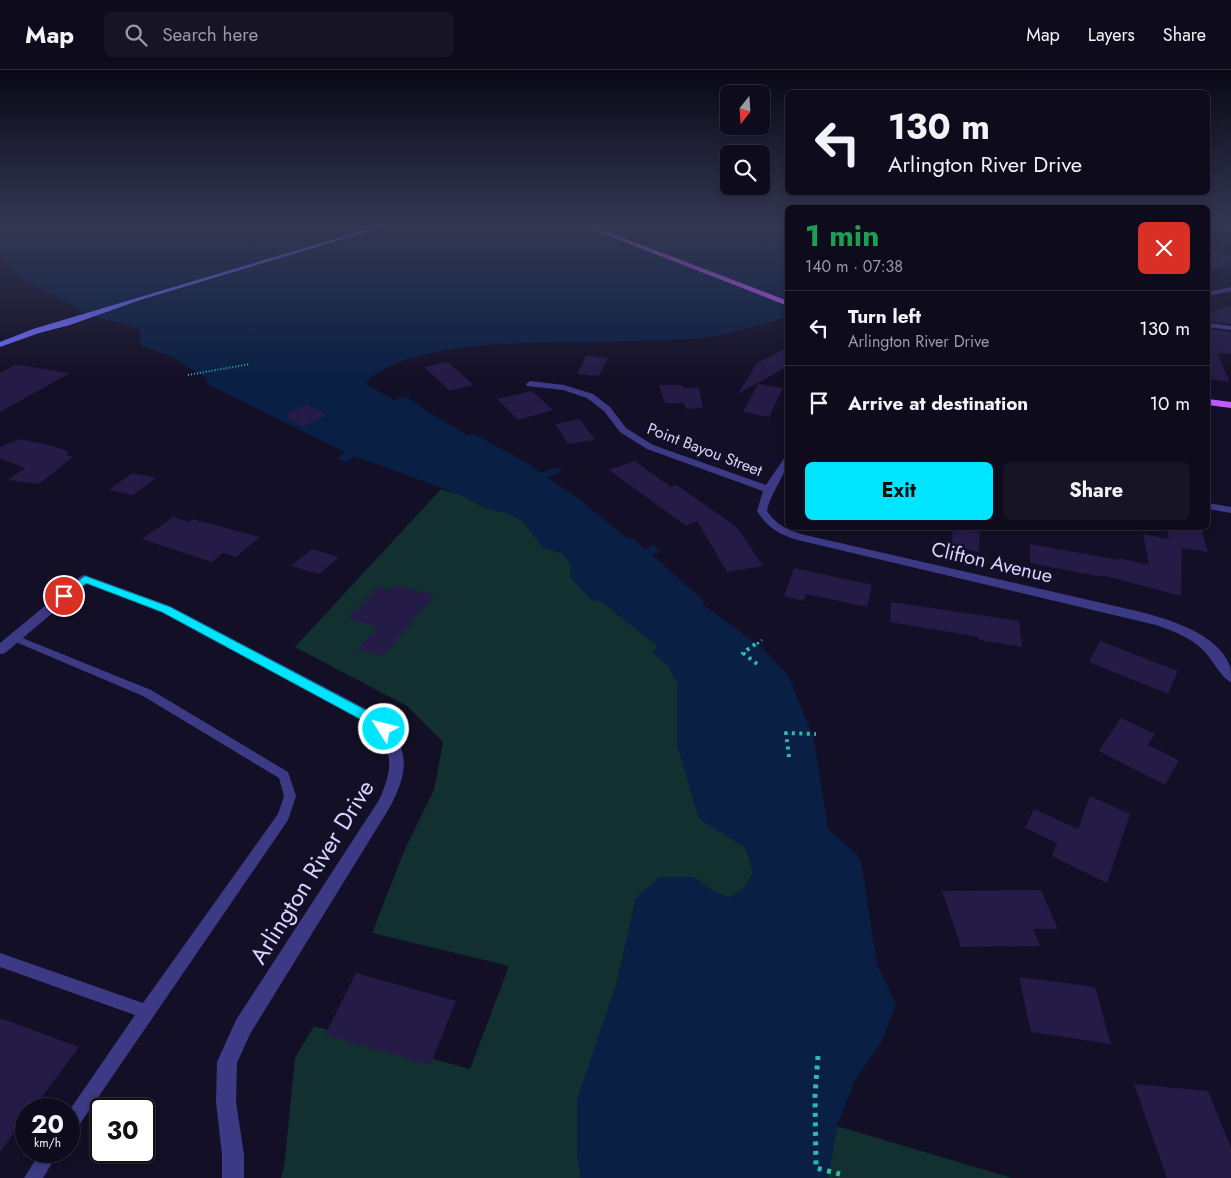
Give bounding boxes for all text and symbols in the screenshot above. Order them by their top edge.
search box [104,12,454,57]
text: Map [25,17,74,52]
icon: search [122,21,150,49]
text: Search here [162,21,258,48]
text: Map [1026,22,1060,48]
text: Layers [1088,22,1135,48]
text: Share [1163,22,1206,48]
north arrow [720,85,770,135]
map controls [720,85,770,195]
text: 130 m [888,102,990,152]
icon: left [805,110,870,175]
button: search [720,145,770,195]
text: Arlington River Drive [888,148,1082,180]
text: 1 min [805,214,879,257]
button: close [1138,222,1190,274]
text: 140 m · 07:38 [805,255,903,278]
text: Turn left [848,303,921,330]
icon: left [805,314,833,342]
text: 130 m [1139,315,1190,342]
text: Arlington River Drive [848,330,989,353]
icon: arrive [805,389,833,417]
text: Arrive at destination [848,390,1028,417]
text: 10 m [1150,390,1190,417]
street label: Point Bayou Street [644,417,766,482]
button: Exit [805,462,993,520]
button: Share [1003,462,1190,520]
street label: Clifton Avenue [928,534,1055,591]
pin [43,575,85,617]
icon: arrive [50,582,78,610]
position arrow [357,702,409,754]
street label: Arlington River Drive [241,773,383,971]
speed limit sign: 30 [90,1098,155,1163]
text: 20 [31,1106,64,1142]
text: km/h [34,1134,61,1152]

